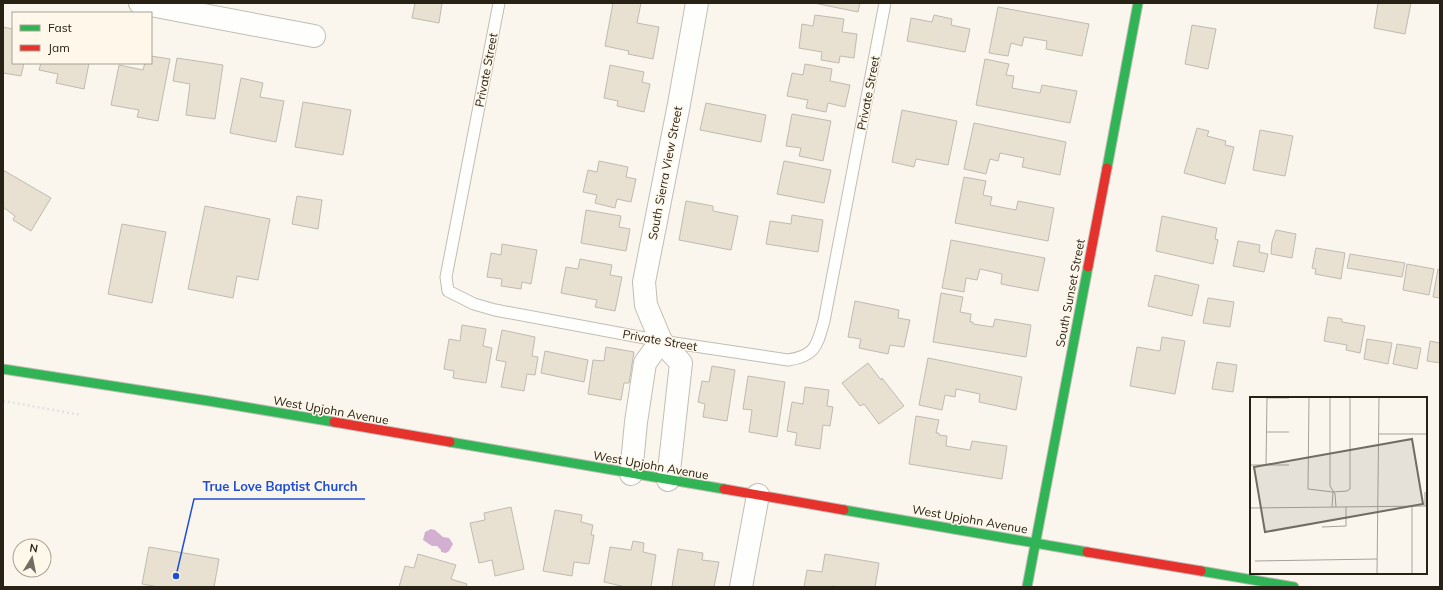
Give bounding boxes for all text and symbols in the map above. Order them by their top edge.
legend [12,12,152,64]
text: Fast [48,20,72,35]
street label: Private Street [471,32,501,108]
text: Jam [48,40,70,55]
street label: Private Street [853,55,883,131]
street label: South Sierra View Street [645,105,685,241]
street label: South Sunset Street [1052,238,1088,348]
street label: Private Street [622,326,698,354]
street label: West Upjohn Avenue [272,392,390,428]
inset map [1250,397,1427,574]
street label: West Upjohn Avenue [592,447,710,483]
callout: True Love Baptist Church [194,474,365,499]
text: True Love Baptist Church [202,478,358,494]
street label: West Upjohn Avenue [911,501,1029,537]
north arrow [12,538,52,578]
text: N [28,541,39,556]

